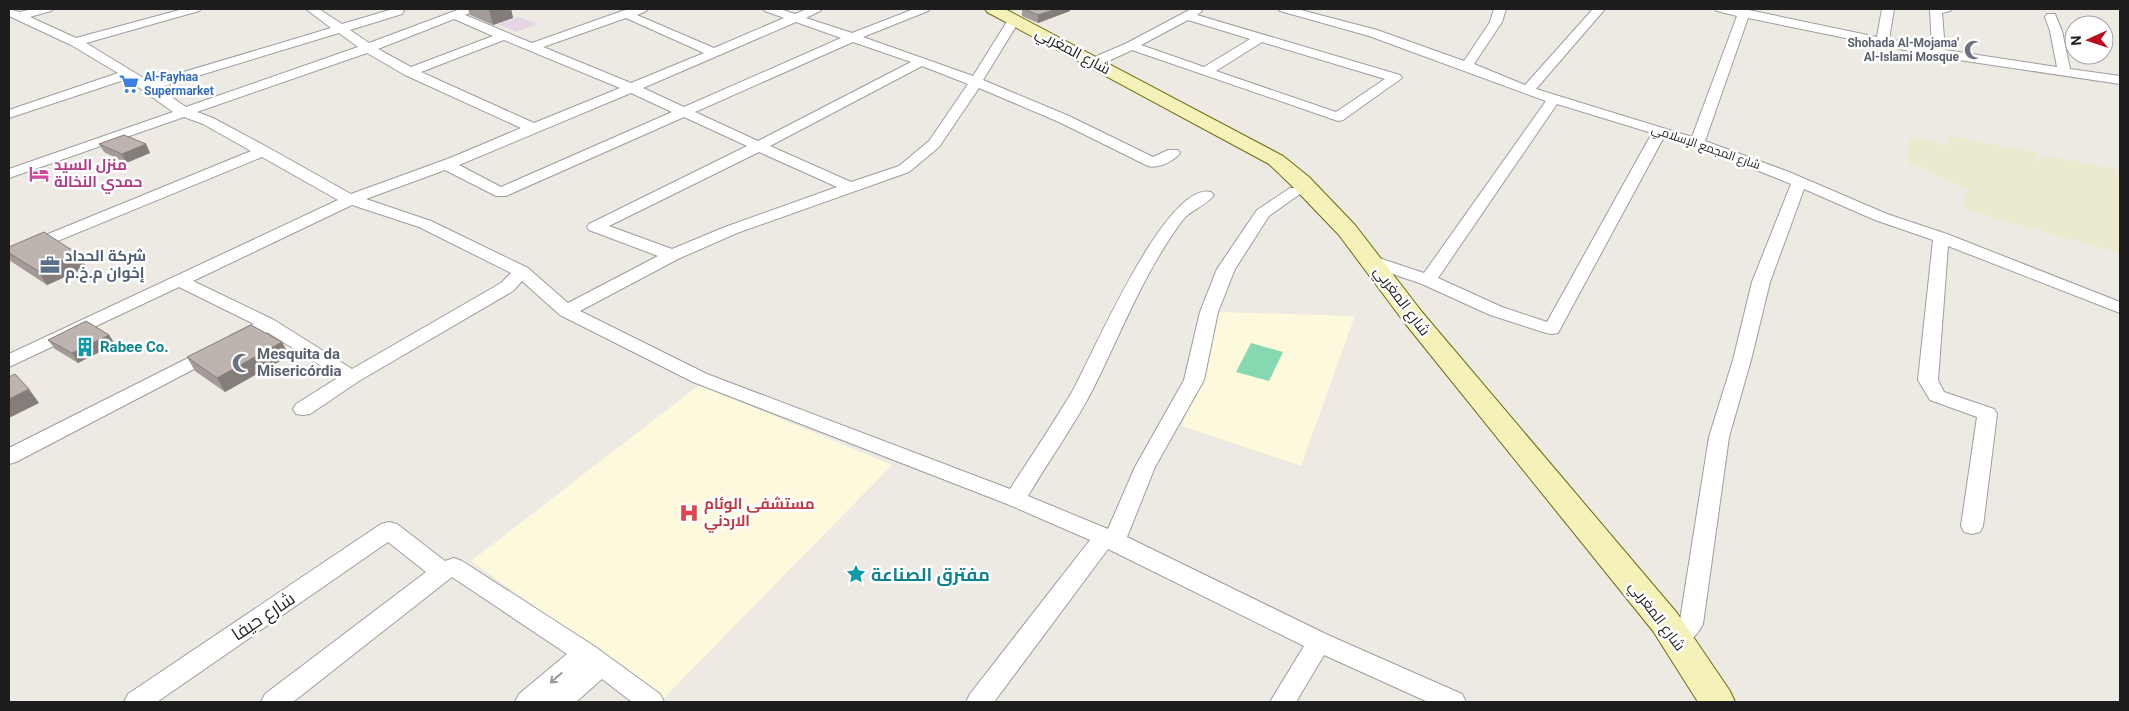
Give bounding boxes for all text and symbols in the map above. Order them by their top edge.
north arrow [2064,15,2114,65]
street label: شارع المغربي [1031,24,1114,81]
text: N [2068,35,2084,46]
place label: Shohada Al-Mojama' Al-Islami Mosque [1847,36,1960,64]
mosque icon: Shohada Al-Mojama' Al-Islami Mosque [1963,39,1985,61]
place label: Al-Fayhaa Supermarket [144,70,214,98]
supermarket icon: Al-Fayhaa Supermarket [118,73,140,95]
street label: شارع المجمع الإسلامي [1649,122,1762,175]
place label: منزل السيد حمدي النخالة [54,156,142,194]
hotel icon: منزل السيد حمدي النخالة [28,163,50,185]
place label: شركة الحداد إخوان م.خ.م [65,247,146,283]
office icon: شركة الحداد إخوان م.خ.م [39,254,61,276]
street label: شارع المغربي [1368,263,1434,341]
building icon: Rabee Co. [74,336,96,358]
place label: Rabee Co. [100,338,169,356]
place label: Mesquita da Misericórdia [257,345,341,380]
mosque icon: Mesquita da Misericórdia [231,352,253,374]
place label: مستشفى الوئام الاردني [704,495,815,533]
hospital icon: مستشفى الوئام الاردني [678,502,700,524]
place icon: مفترق الصناعة [845,563,867,585]
place label: مفترق الصناعة [871,564,990,586]
street label: شارع المغربي [1623,578,1689,656]
street label: شارع حيفا [228,587,300,646]
one-way arrow [550,672,563,683]

